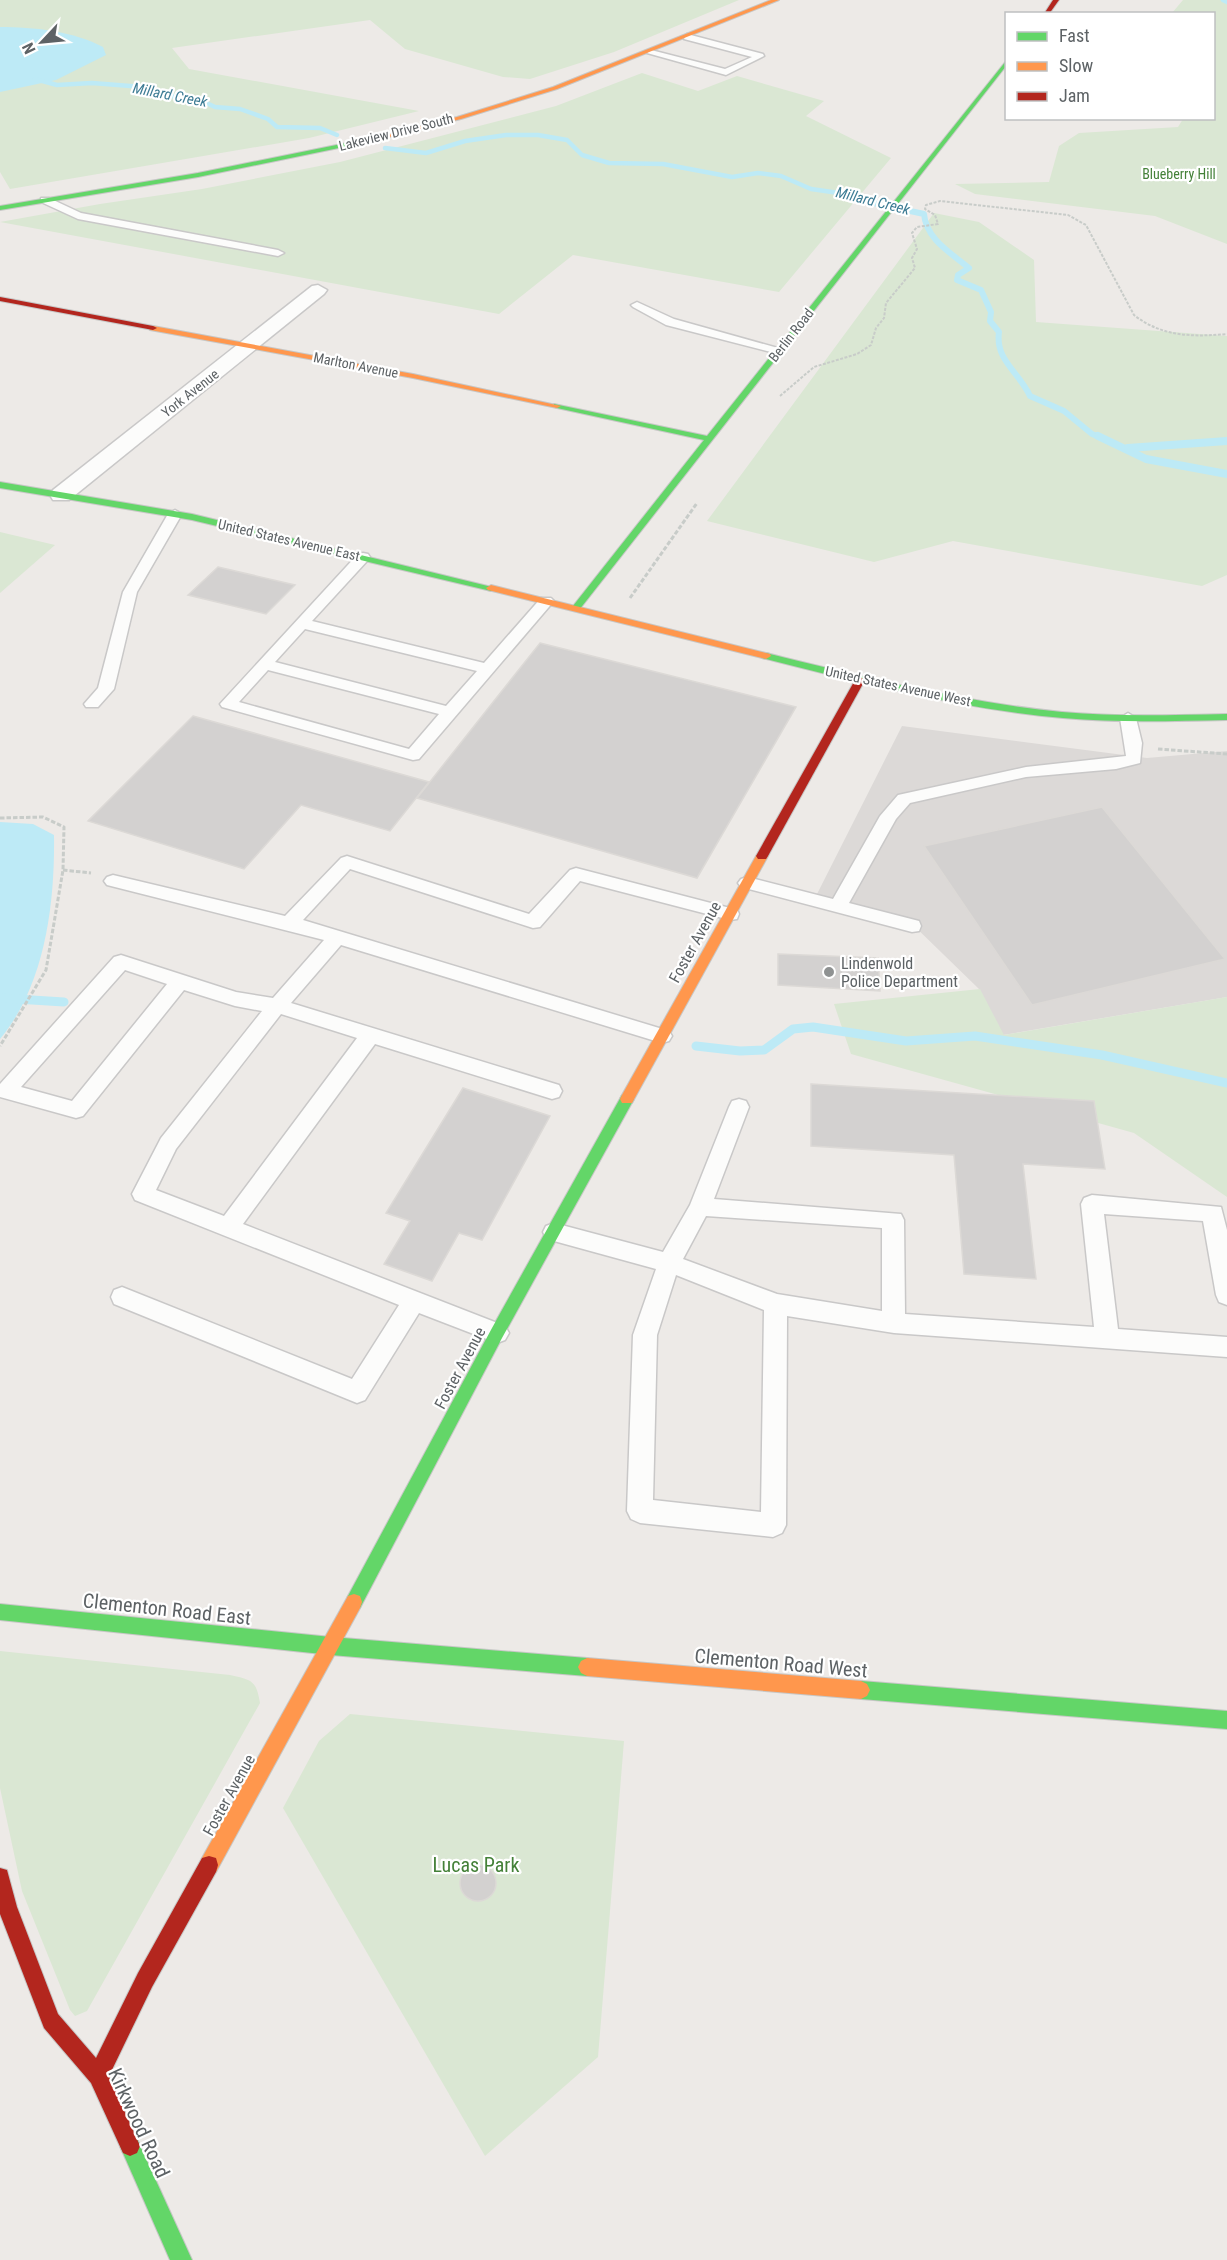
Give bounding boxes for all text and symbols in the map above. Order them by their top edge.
north arrow [12,12,72,72]
legend [1005,12,1215,120]
text: Fast [1059,25,1090,46]
text: N [18,40,40,57]
text: Slow [1059,55,1094,76]
water label: Millard Creek [131,79,209,111]
text: Jam [1059,85,1090,106]
street label: Lakeview Drive South [337,110,455,154]
park label: Blueberry Hill [1142,166,1216,182]
water label: Millard Creek [834,183,912,219]
street label: Berlin Road [765,305,817,365]
street label: Marlton Avenue [312,349,400,381]
street label: York Avenue [158,365,222,420]
street label: United States Avenue East [217,516,361,564]
street label: United States Avenue West [824,663,972,709]
street label: Foster Avenue [665,898,725,986]
place label: Lindenwold Police Department [841,954,958,991]
marker: Lindenwold Police Department [822,965,836,979]
street label: Foster Avenue [431,1324,489,1412]
street label: Clementon Road East [82,1588,252,1630]
street label: Clementon Road West [694,1643,869,1683]
street label: Foster Avenue [199,1751,259,1839]
park label: Lucas Park [433,1853,519,1877]
street label: Kirkwood Road [103,2064,175,2182]

